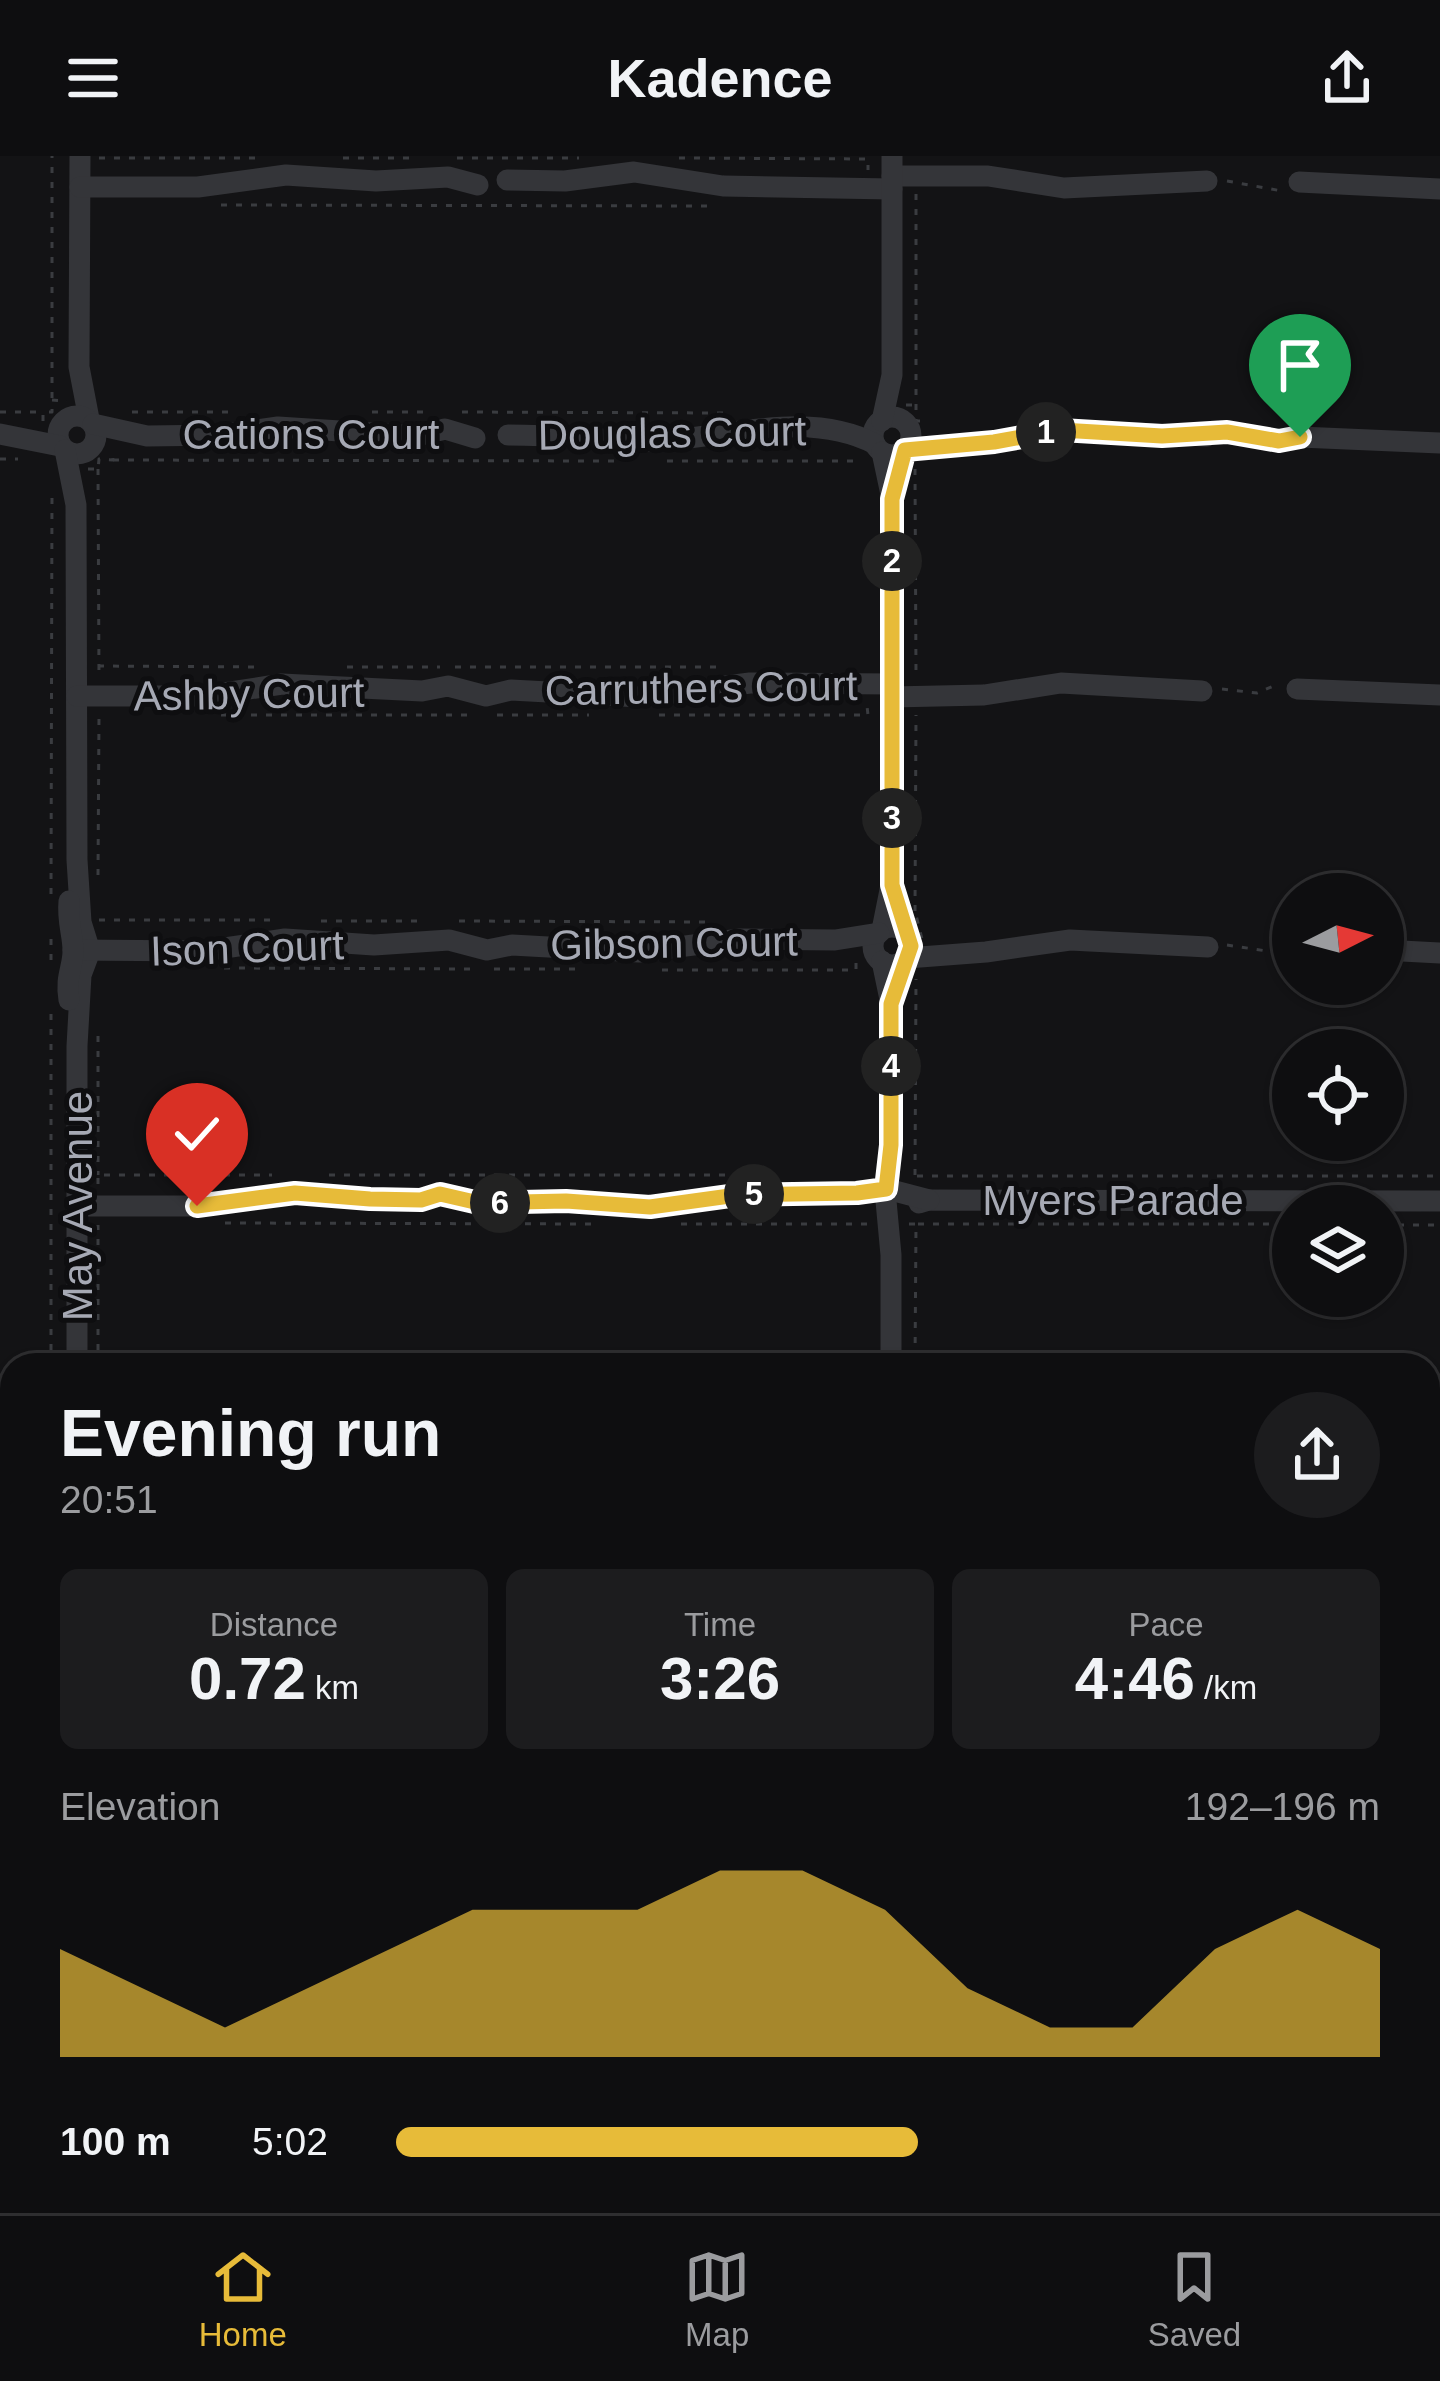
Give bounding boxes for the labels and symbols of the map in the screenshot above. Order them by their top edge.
pin [1249,314,1351,437]
pin: 1 [1016,402,1076,462]
street label: Douglas Court [537,407,807,459]
street label: Cations Court [183,411,440,458]
pin: 2 [862,531,922,591]
street label: Carruthers Court [544,662,858,714]
street label: Ashby Court [133,668,365,720]
pin: 3 [862,788,922,848]
north arrow [1272,873,1404,1005]
street label: Gibson Court [550,917,798,969]
street label: Ison Court [149,921,345,975]
pin: 4 [861,1036,921,1096]
pin [146,1083,248,1206]
street label: May Avenue [54,1091,101,1321]
pin: 5 [724,1164,784,1224]
pin: 6 [470,1173,530,1233]
street label: Myers Parade [982,1177,1244,1224]

